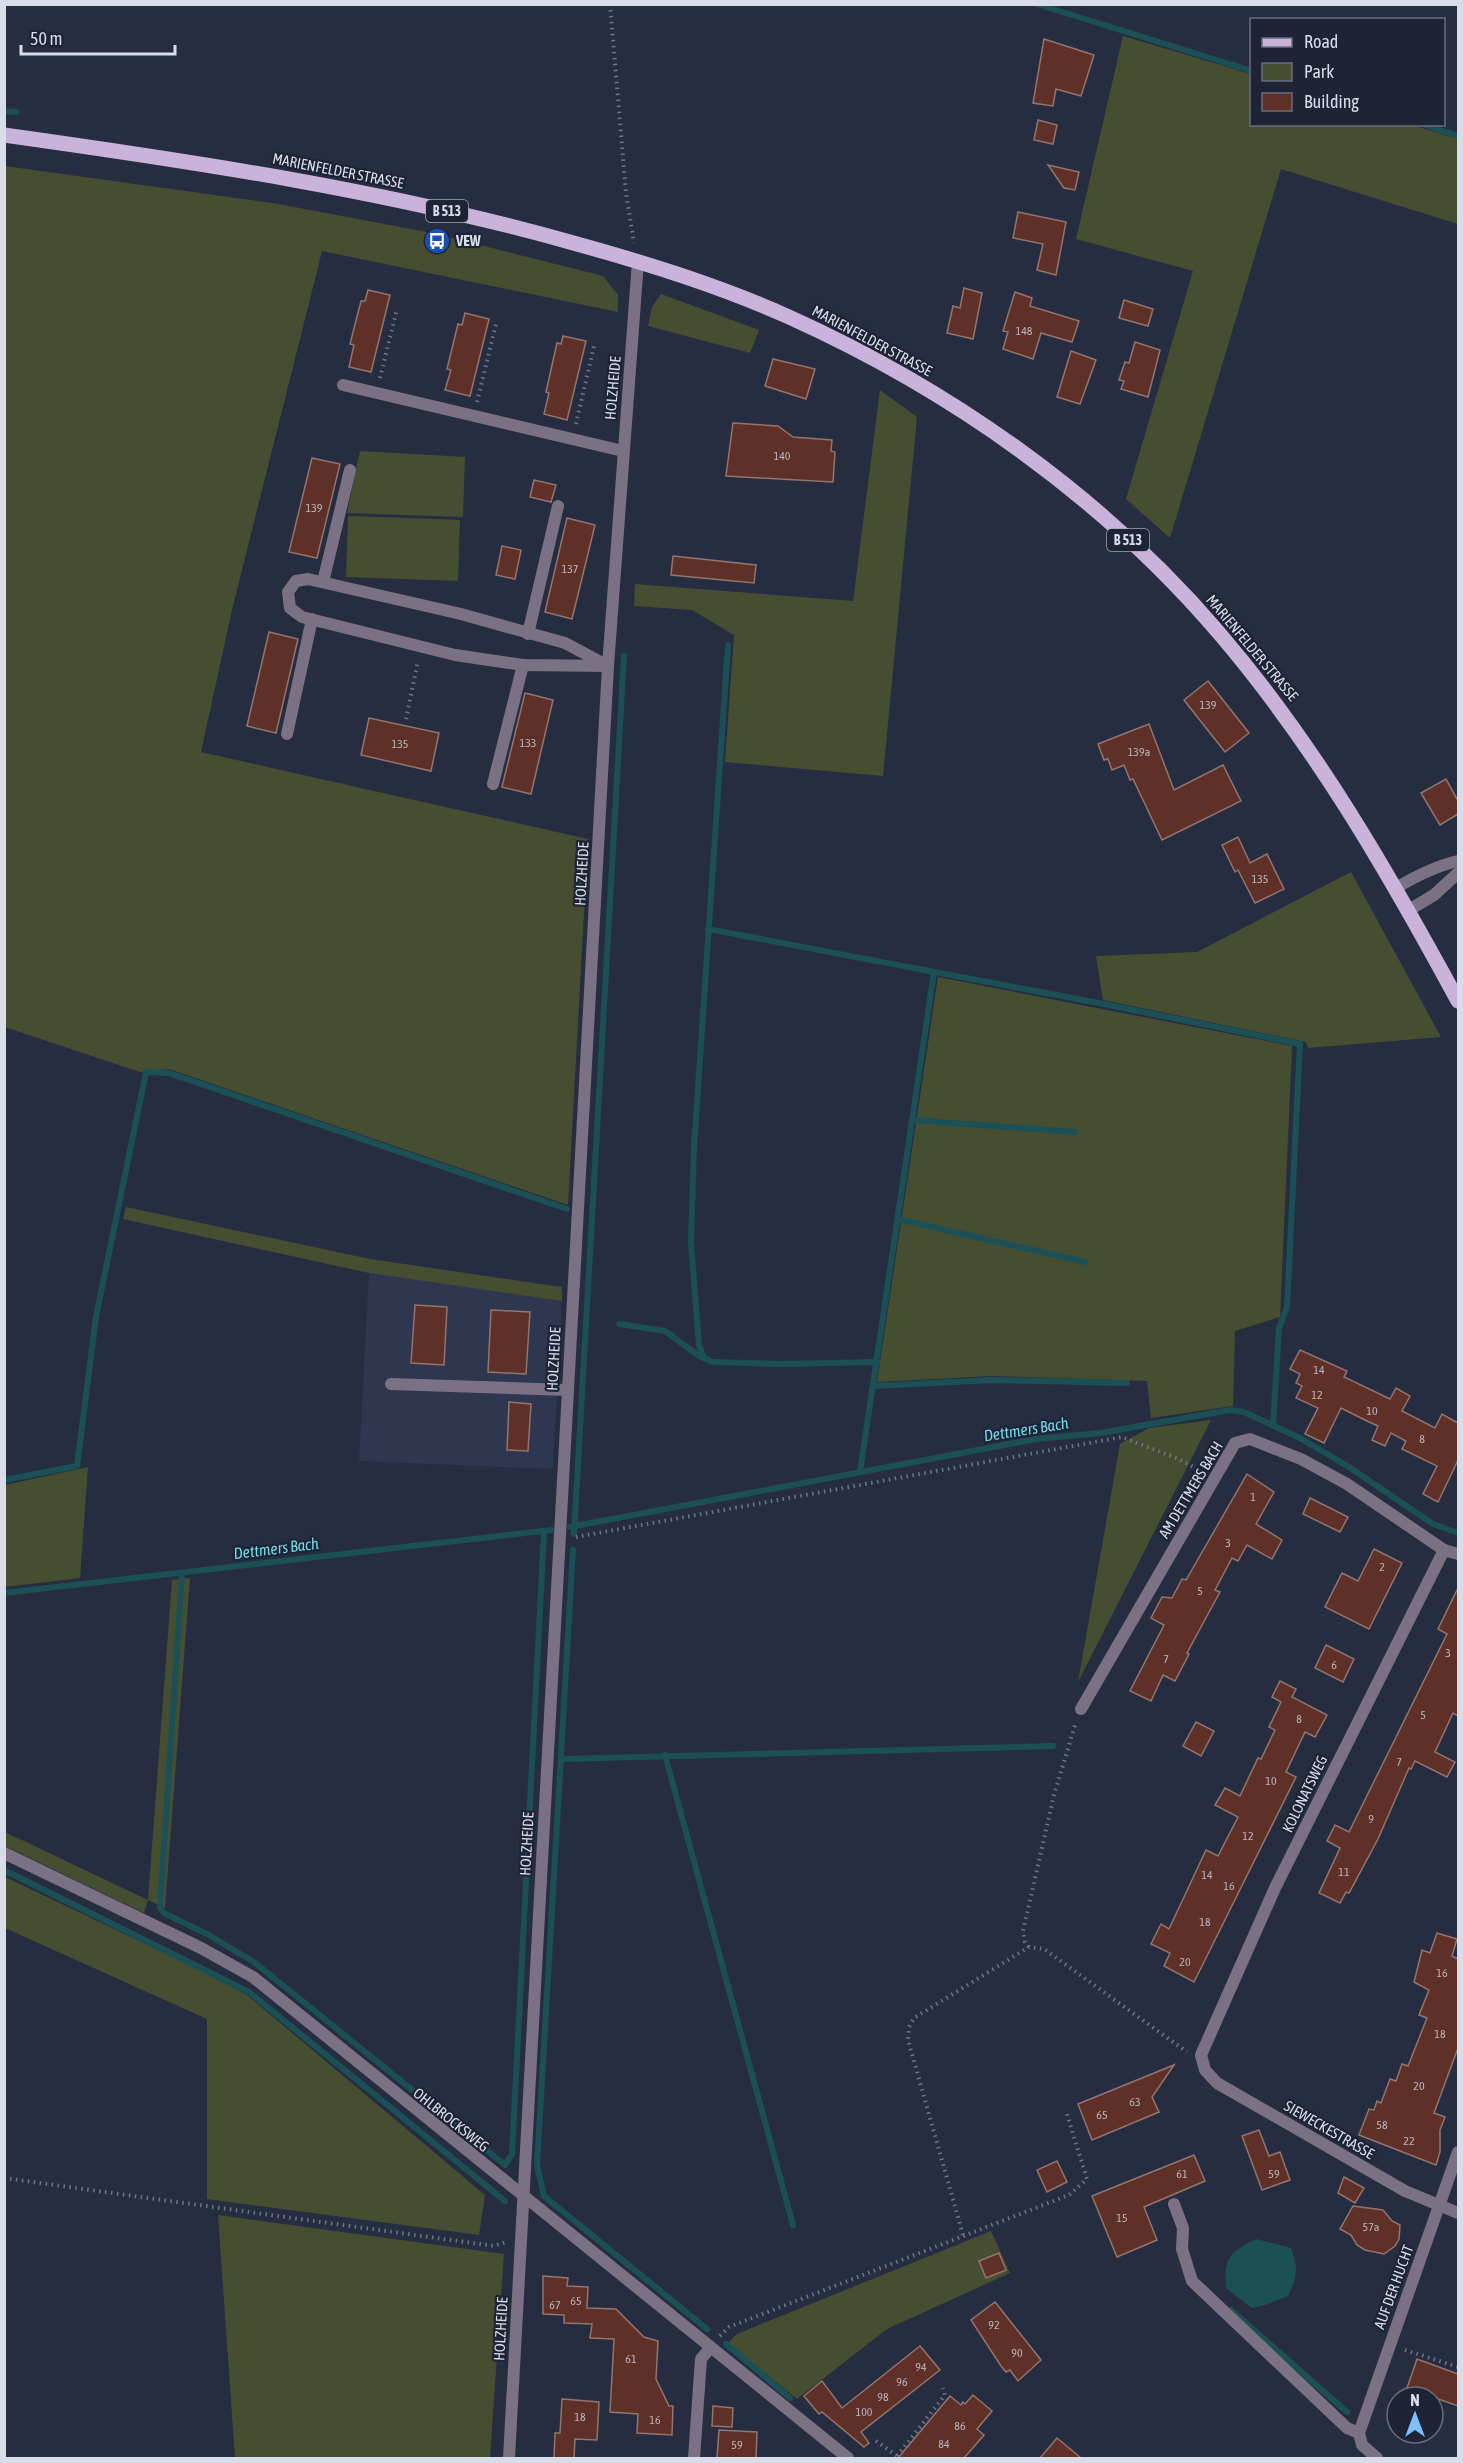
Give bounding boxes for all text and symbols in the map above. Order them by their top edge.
scale bar [21,18,176,56]
legend [1250,18,1445,126]
text: 50 m [30,28,62,49]
text: Road [1304,31,1338,52]
text: Park [1304,61,1334,82]
text: Building [1304,91,1359,112]
street label: MARIENFELDER STRASSE [271,149,406,192]
road number: B 513 [426,200,468,222]
bus stop icon: VEW [422,226,452,256]
place label: VEW [455,232,481,249]
street label: MARIENFELDER STRASSE [809,302,936,380]
house number: 148 [1016,324,1033,338]
street label: HOLZHEIDE [601,355,624,420]
house number: 140 [774,449,791,463]
house number: 139 [306,501,323,515]
road number: B 513 [1107,529,1149,551]
house number: 137 [562,562,579,576]
street label: MARIENFELDER STRASSE [1203,591,1302,705]
house number: 139 [1200,698,1217,712]
house number: 133 [520,736,536,750]
house number: 135 [392,737,408,751]
house number: 139a [1128,745,1150,759]
street label: HOLZHEIDE [571,841,592,906]
house number: 135 [1252,872,1268,886]
street label: HOLZHEIDE [543,1326,564,1391]
house number: 14 [1313,1363,1325,1377]
house number: 12 [1311,1388,1323,1402]
house number: 10 [1366,1404,1378,1418]
water label: Dettmers Bach [982,1413,1070,1445]
house number: 8 [1419,1432,1425,1446]
street label: AM DETTMERS BACH [1155,1438,1226,1541]
house number: 1 [1250,1490,1256,1504]
water label: Dettmers Bach [232,1534,320,1562]
house number: 3 [1225,1536,1231,1550]
house number: 2 [1379,1560,1385,1574]
house number: 5 [1197,1584,1203,1598]
house number: 3 [1445,1646,1451,1660]
house number: 7 [1163,1652,1169,1666]
house number: 6 [1331,1658,1337,1672]
house number: 5 [1420,1708,1426,1722]
house number: 8 [1296,1712,1302,1726]
street label: KOLONATSWEG [1279,1752,1331,1835]
house number: 7 [1396,1755,1402,1769]
house number: 10 [1265,1774,1277,1788]
street label: HOLZHEIDE [516,1811,537,1876]
house number: 9 [1368,1812,1374,1826]
house number: 12 [1242,1829,1254,1843]
house number: 11 [1338,1865,1350,1879]
house number: 14 [1201,1868,1213,1882]
house number: 16 [1223,1879,1235,1893]
house number: 18 [1199,1915,1211,1929]
house number: 20 [1179,1955,1191,1969]
house number: 16 [1436,1966,1448,1980]
house number: 18 [1434,2027,1446,2041]
house number: 20 [1413,2079,1425,2093]
street label: OHLBROCKSWEG [410,2084,492,2155]
house number: 63 [1129,2095,1141,2109]
street label: SIEWECKESTRASSE [1281,2097,1378,2162]
house number: 65 [1096,2108,1108,2122]
house number: 58 [1376,2118,1388,2132]
house number: 22 [1403,2134,1415,2148]
house number: 61 [1176,2167,1188,2181]
house number: 59 [1268,2167,1280,2181]
house number: 15 [1116,2211,1128,2225]
house number: 57a [1363,2220,1379,2234]
street label: AUF DER HUCHT [1370,2242,1417,2331]
house number: 65 [570,2294,582,2308]
street label: HOLZHEIDE [490,2296,511,2361]
house number: 67 [549,2298,561,2312]
house number: 92 [988,2318,1000,2332]
house number: 90 [1011,2346,1023,2360]
house number: 61 [625,2352,637,2366]
house number: 94 [915,2360,927,2374]
house number: 96 [896,2375,908,2389]
north arrow [1385,2385,1445,2445]
house number: 98 [877,2390,889,2404]
text: N [1410,2391,1420,2409]
house number: 100 [856,2405,873,2419]
house number: 18 [574,2410,586,2424]
house number: 16 [649,2413,661,2427]
house number: 86 [954,2419,966,2433]
house number: 84 [938,2437,950,2451]
house number: 59 [731,2438,743,2452]

